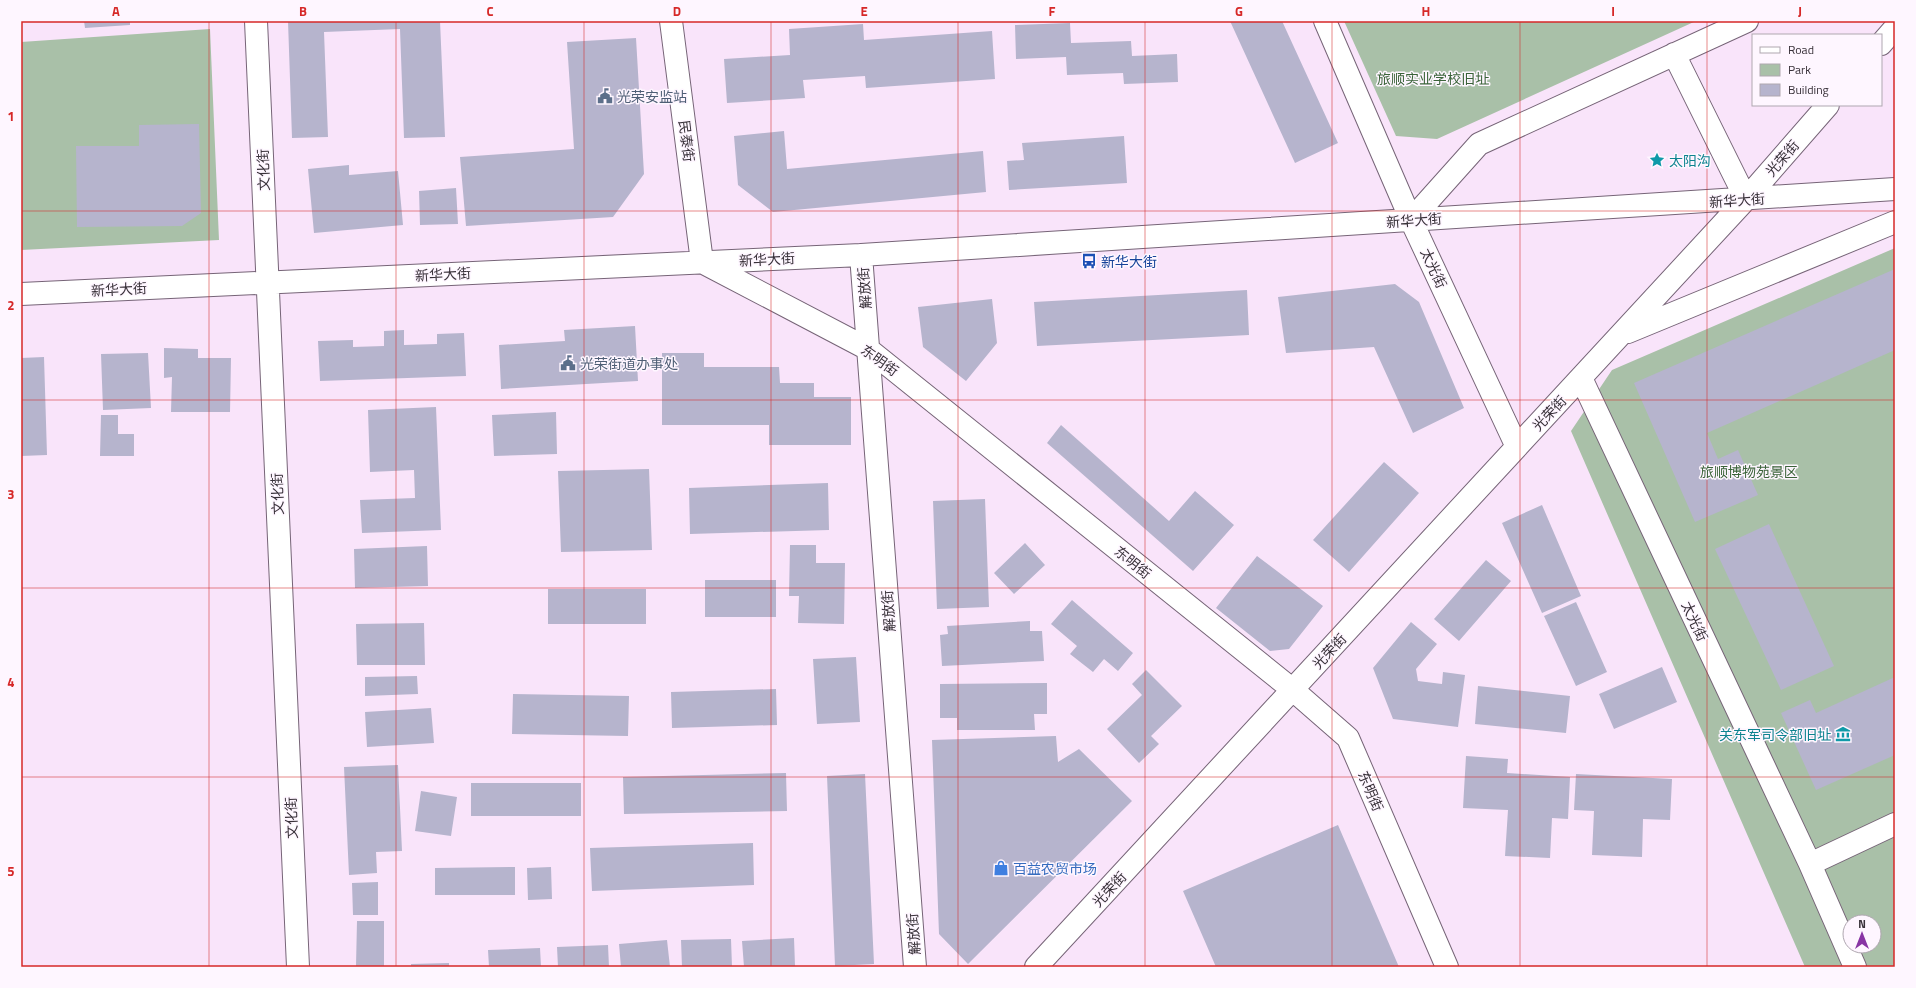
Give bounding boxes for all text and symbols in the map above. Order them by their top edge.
text: A [112,1,120,21]
text: B [299,1,307,21]
text: C [486,1,494,21]
text: D [673,1,681,21]
text: E [860,1,868,21]
text: F [1049,1,1056,21]
text: G [1235,1,1243,21]
text: H [1422,1,1430,21]
text: I [1611,1,1615,21]
text: J [1798,1,1802,21]
legend [1752,34,1882,106]
text: Road [1788,40,1814,59]
text: Park [1788,60,1811,79]
park label: 旅顺实业学校旧址 [1377,68,1489,89]
text: Building [1788,80,1829,99]
place label: 光荣安监站 [617,86,687,107]
public building icon: 光荣安监站 [596,87,614,105]
text: 1 [7,106,15,126]
street label: 民泰街 [674,119,700,163]
street label: 光荣街 [1760,135,1804,181]
street label: 文化街 [252,149,274,191]
place label: 太阳沟 [1669,150,1711,171]
place icon: 太阳沟 [1648,151,1666,169]
street label: 新华大街 [1708,188,1766,212]
street label: 新华大街 [1385,208,1443,232]
street label: 太光街 [1416,245,1452,291]
street label: 新华大街 [738,247,796,271]
place label: 新华大街 [1101,251,1157,272]
bus stop icon: 新华大街 [1080,252,1098,270]
street label: 新华大街 [414,262,472,286]
street label: 解放街 [852,266,876,310]
street label: 新华大街 [90,277,148,301]
text: 2 [7,295,15,315]
street label: 东明街 [857,339,903,381]
place label: 光荣街道办事处 [580,353,678,374]
public building icon: 光荣街道办事处 [559,354,577,372]
street label: 光荣街 [1527,390,1571,436]
park label: 旅顺博物苑景区 [1700,461,1798,482]
street label: 文化街 [266,473,288,515]
text: 3 [7,484,15,504]
street label: 东明街 [1110,541,1156,583]
street label: 解放街 [876,589,900,633]
street label: 太光街 [1677,598,1713,644]
street label: 光荣街 [1307,628,1351,674]
text: 4 [7,672,15,692]
place label: 关东军司令部旧址 [1719,724,1831,745]
museum icon: 关东军司令部旧址 [1834,725,1852,743]
street label: 东明街 [1353,768,1389,814]
street label: 文化街 [280,797,302,839]
place label: 百益农贸市场 [1013,858,1097,879]
shop icon: 百益农贸市场 [992,859,1010,877]
text: 5 [7,861,15,881]
street label: 光荣街 [1087,866,1131,912]
street label: 解放街 [901,912,925,956]
north arrow [1842,914,1882,954]
text: N [1858,916,1866,932]

